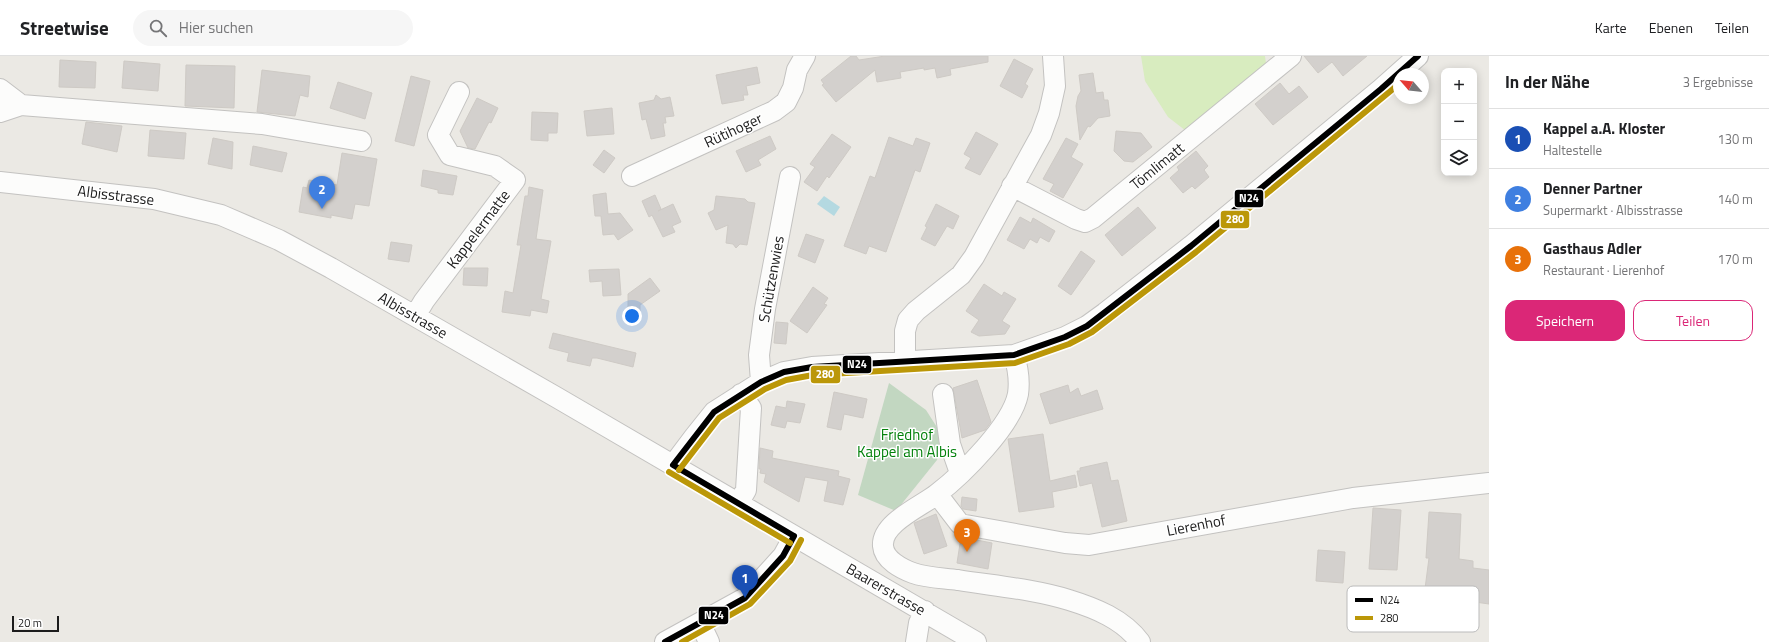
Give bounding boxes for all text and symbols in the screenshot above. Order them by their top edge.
search box [133,10,413,46]
text: Streetwise [20,13,109,42]
text: Hier suchen [179,16,253,39]
icon: search [147,17,169,39]
text: Karte [1595,17,1627,38]
text: Ebenen [1649,17,1693,38]
text: Teilen [1715,17,1749,38]
north arrow [1393,68,1429,104]
map controls [1441,68,1477,176]
button: + [1441,68,1477,104]
text: In der Nähe [1505,69,1590,95]
text: 3 Ergebnisse [1683,72,1753,92]
button: − [1441,104,1477,140]
street label: Rütihoger [700,106,766,154]
text: Kappel a.A. Kloster [1543,117,1665,140]
text: 1 [1514,129,1522,149]
text: 130 m [1717,129,1753,149]
street label: Tömlimatt [1125,136,1190,195]
button: layers [1441,140,1477,176]
text: Haltestelle [1543,140,1602,160]
pin: 2 [309,176,335,209]
text: Denner Partner [1543,177,1642,200]
street label: Albisstrasse [76,179,156,211]
street label: Kappelermatte [441,185,515,273]
line badge: N24 [1234,189,1264,208]
text: 2 [1514,189,1522,209]
text: 140 m [1717,189,1753,209]
text: N24 [1239,190,1259,206]
text: Supermarkt · Albisstrasse [1543,200,1683,220]
line badge: 280 [1220,210,1250,229]
text: 280 [1226,211,1244,227]
street label: Schützenwies [752,234,790,324]
text: Gasthaus Adler [1543,237,1641,260]
text: 3 [1514,249,1522,269]
text: 170 m [1717,249,1753,269]
text: Restaurant · Lierenhof [1543,260,1664,280]
street label: Albisstrasse [374,286,452,344]
button: Speichern [1505,300,1625,341]
button: Teilen [1633,300,1753,341]
your location [622,306,642,326]
line badge: N24 [842,355,872,374]
text: N24 [847,356,867,372]
line badge: 280 [810,365,841,384]
text: 280 [816,366,834,382]
park label: Friedhof Kappel am Albis [857,423,957,463]
street label: Lierenhof [1165,508,1228,542]
pin: 3 [954,519,980,552]
street label: Baarerstrasse [842,557,930,621]
pin: 1 [732,565,758,598]
legend [1347,586,1479,632]
text: N24 [1380,592,1400,608]
line badge: N24 [698,606,729,625]
text: N24 [704,607,724,623]
text: 280 [1380,610,1398,626]
scale bar [12,614,59,633]
text: 20 m [18,615,42,631]

